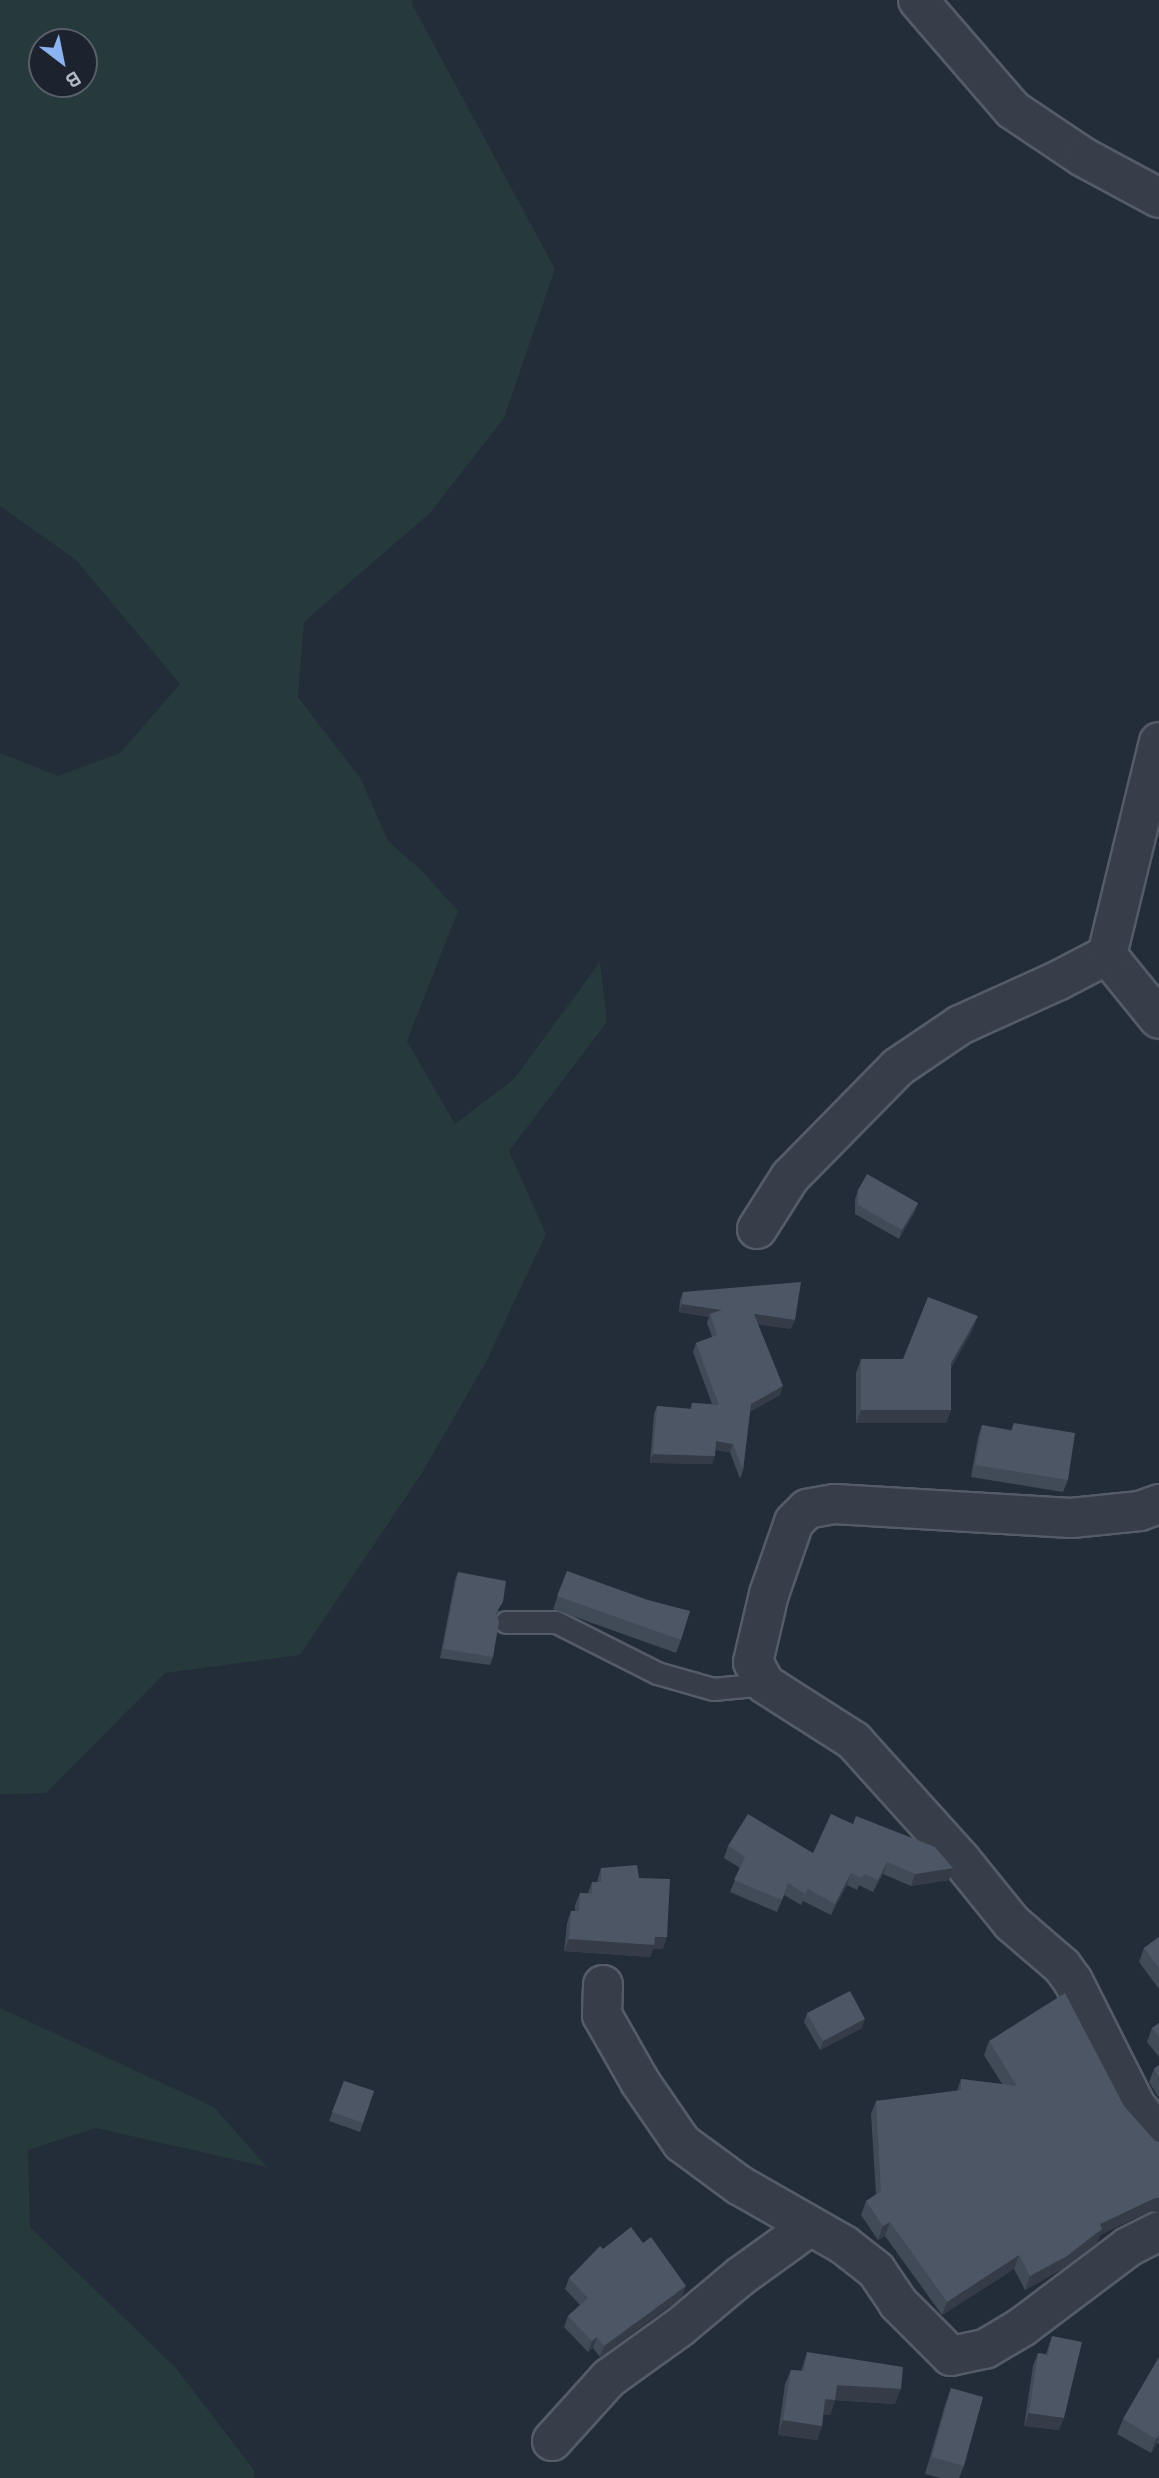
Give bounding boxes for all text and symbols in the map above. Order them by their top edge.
north arrow [28,28,98,98]
text: B [62,66,84,92]

